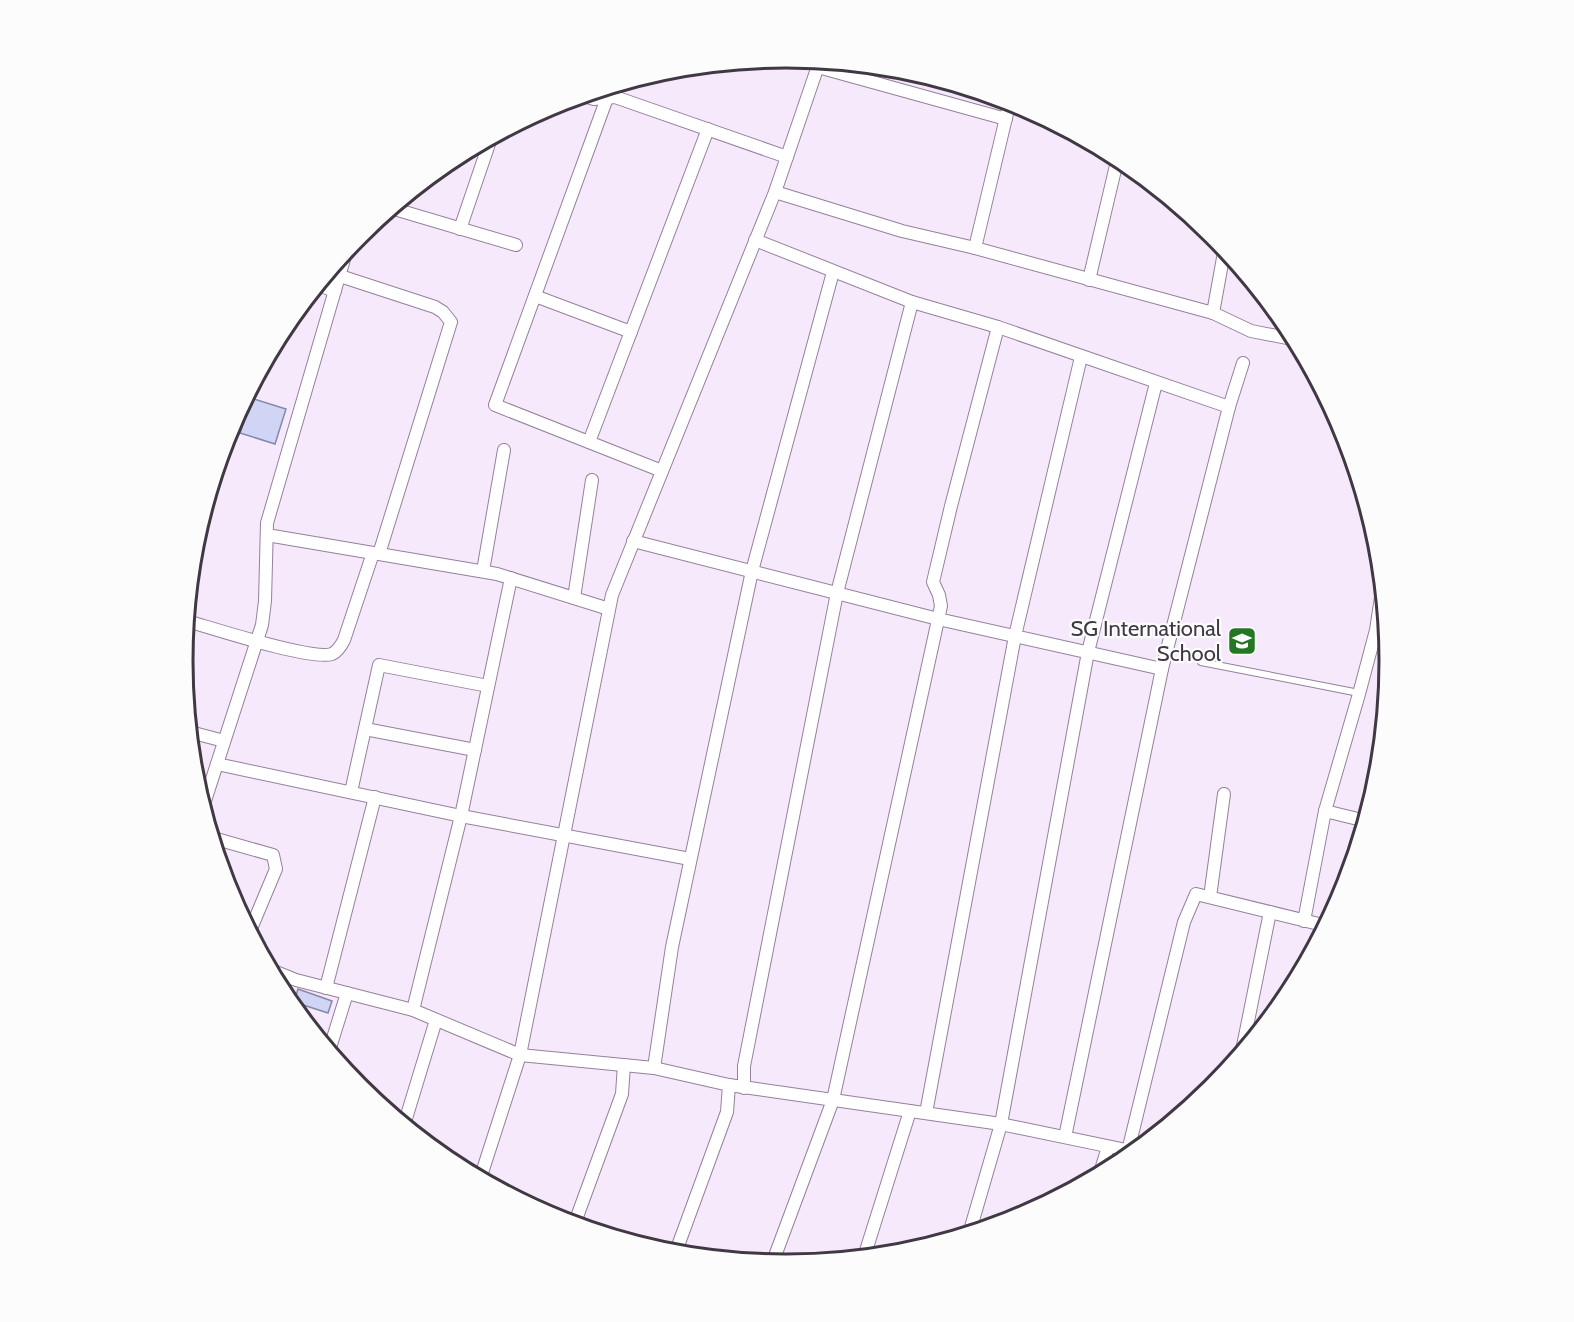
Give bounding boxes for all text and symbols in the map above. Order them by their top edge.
place label: SG International School [1070,615,1222,667]
school or university icon: SG International School [1226,625,1258,657]

